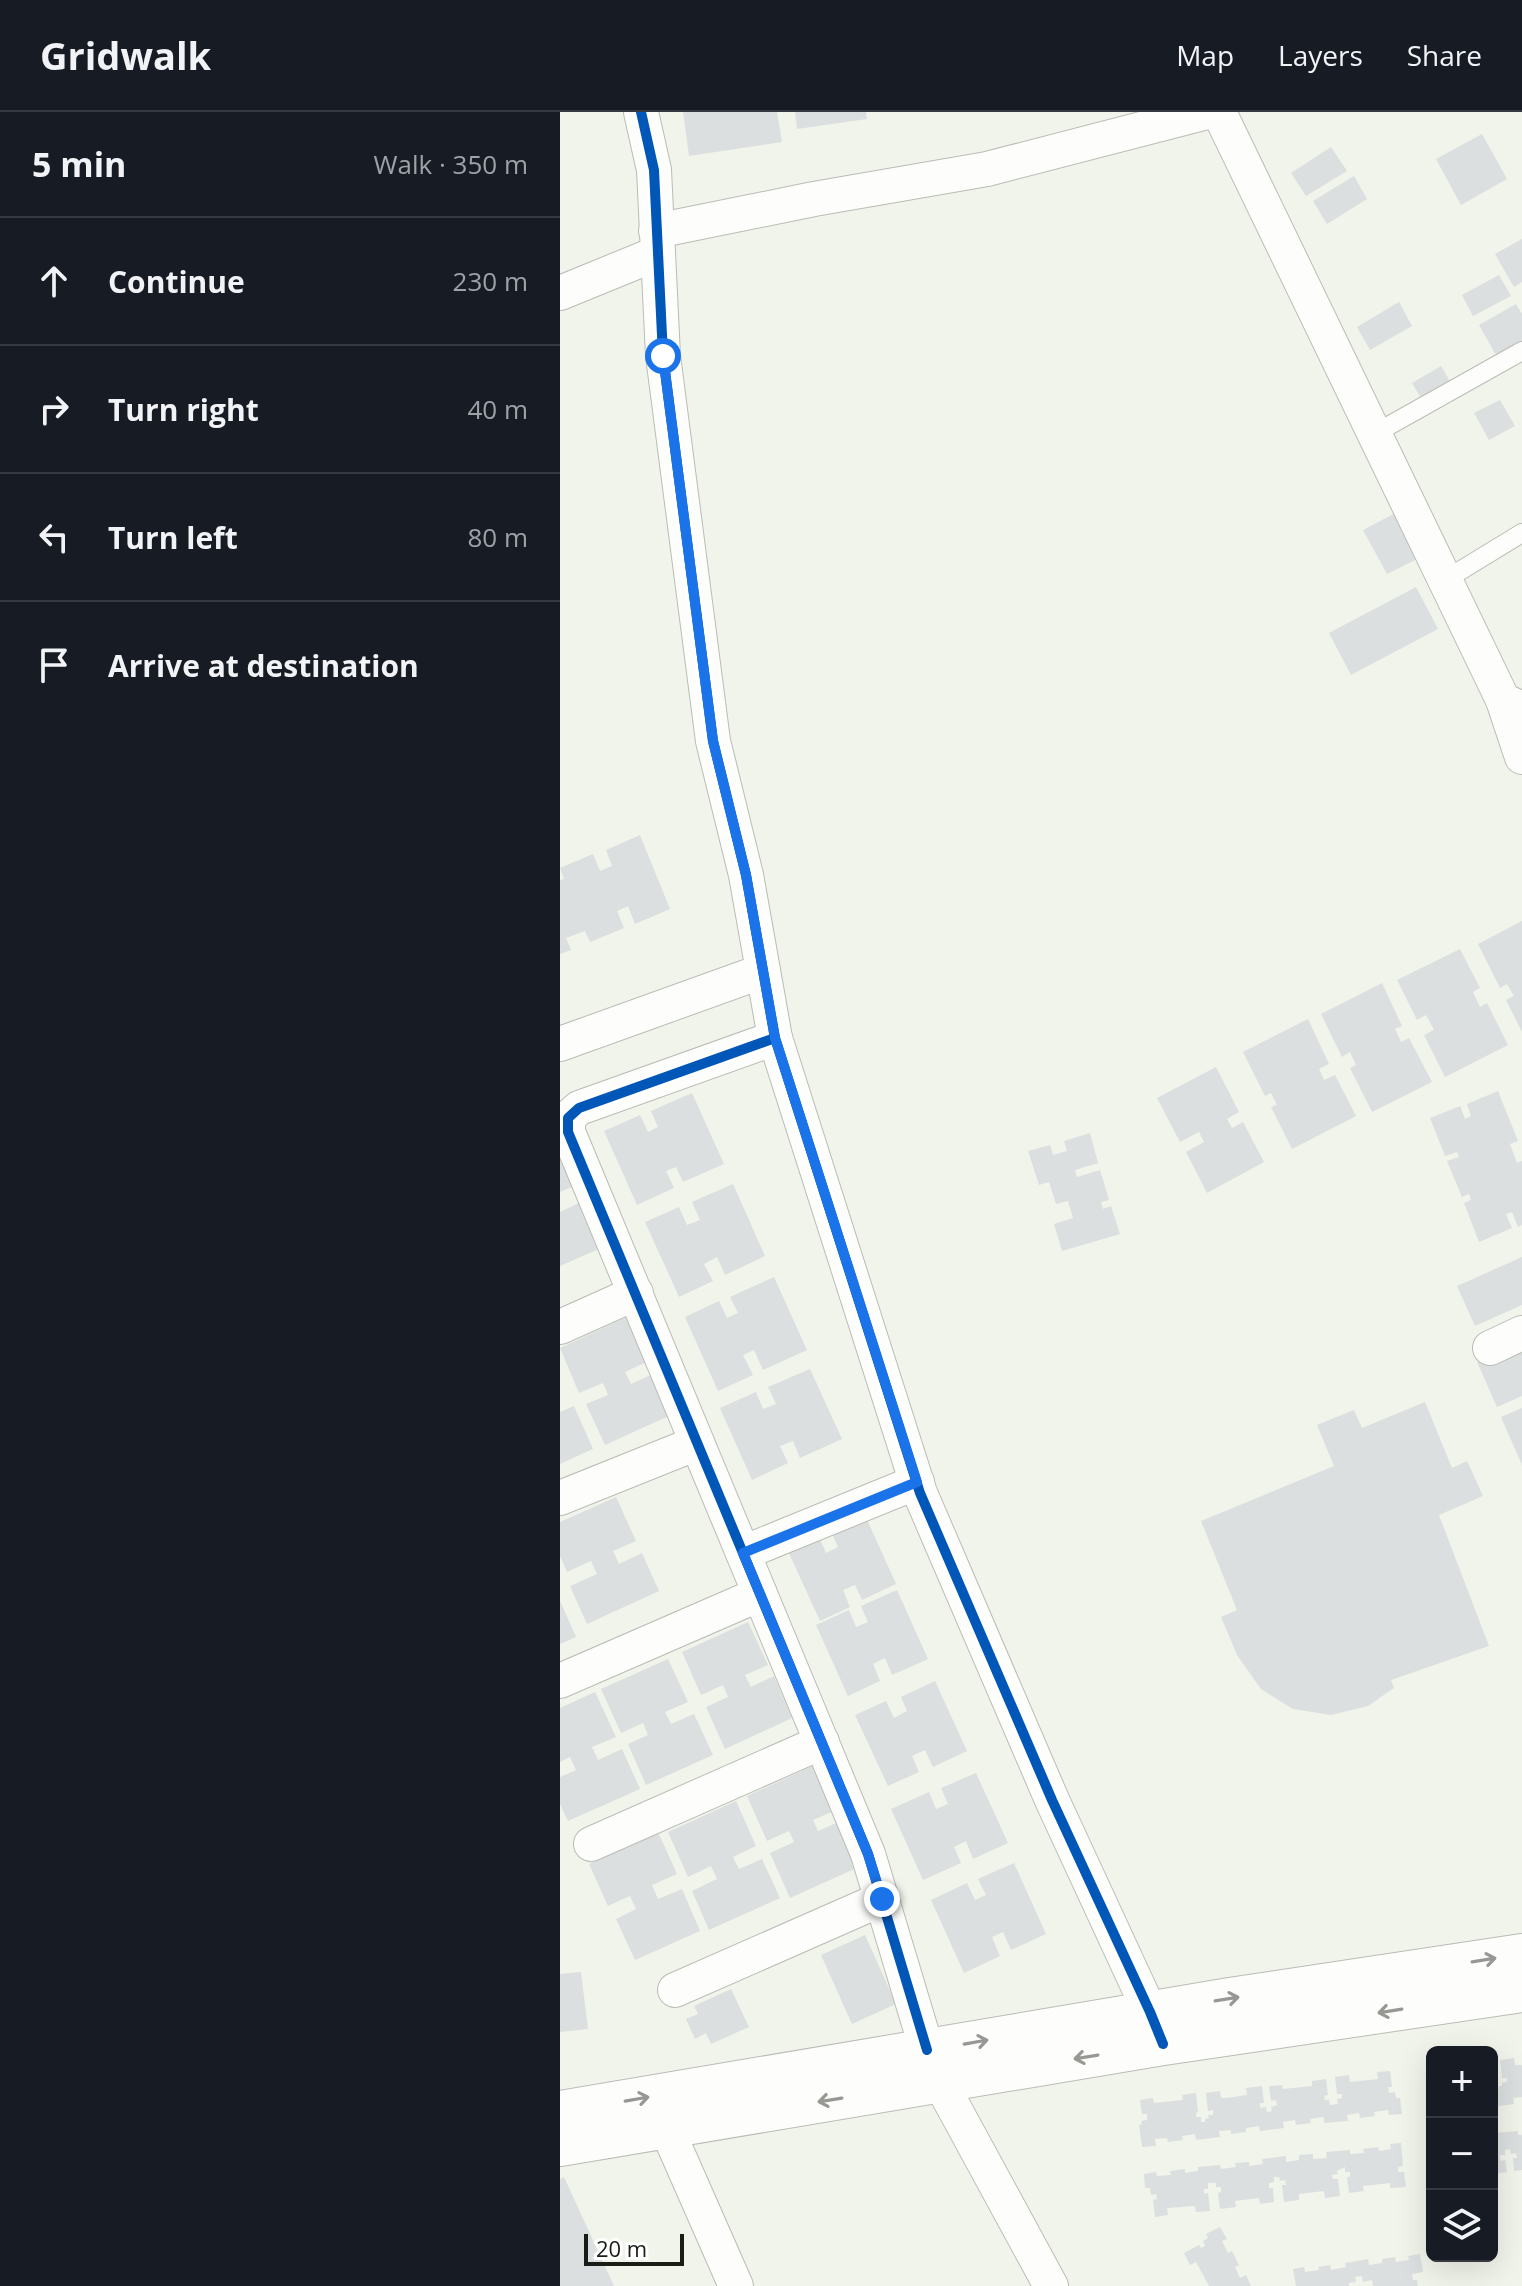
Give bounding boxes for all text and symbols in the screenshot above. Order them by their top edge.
text: Gridwalk [40,29,211,81]
text: Map [1176,36,1234,74]
text: Layers [1278,36,1363,74]
text: Share [1407,36,1482,74]
text: 5 min [32,141,126,187]
text: Walk · 350 m [374,146,528,182]
icon: ahead [32,259,76,303]
text: Continue [108,261,245,302]
text: 230 m [453,263,528,299]
route start [645,338,681,374]
icon: right [32,387,76,431]
text: Turn right [108,389,259,430]
text: 40 m [467,391,528,427]
icon: left [32,515,76,559]
text: Turn left [108,517,238,558]
text: 80 m [467,519,528,555]
icon: arrive [32,643,76,687]
text: Arrive at destination [108,645,419,686]
route end [864,1881,900,1917]
one-way arrow [1471,1952,1497,1967]
one-way arrow [1214,1991,1240,2006]
one-way arrow [1377,2004,1403,2019]
one-way arrow [963,2033,988,2048]
map controls [1426,2046,1498,2262]
button: + [1426,2046,1498,2118]
one-way arrow [1074,2050,1099,2065]
one-way arrow [624,2091,649,2106]
one-way arrow [818,2093,843,2108]
button: − [1426,2118,1498,2190]
button: layers [1426,2190,1498,2262]
scale bar [584,2230,684,2266]
text: 20 m [596,2233,647,2263]

